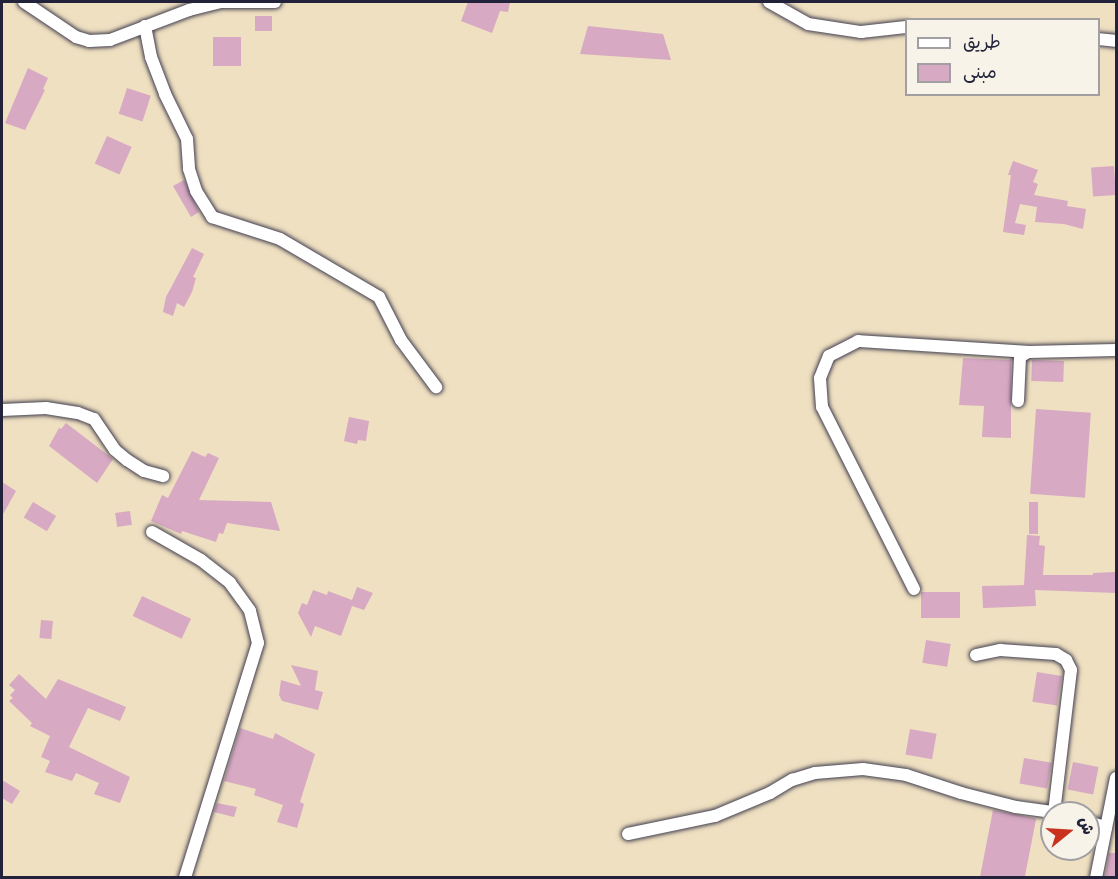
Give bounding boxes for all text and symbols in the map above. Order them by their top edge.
legend [905,18,1100,96]
text: طريق [963,31,1001,55]
text: مبنى [963,61,997,85]
north arrow [1040,801,1100,861]
text: ش [1073,814,1098,838]

